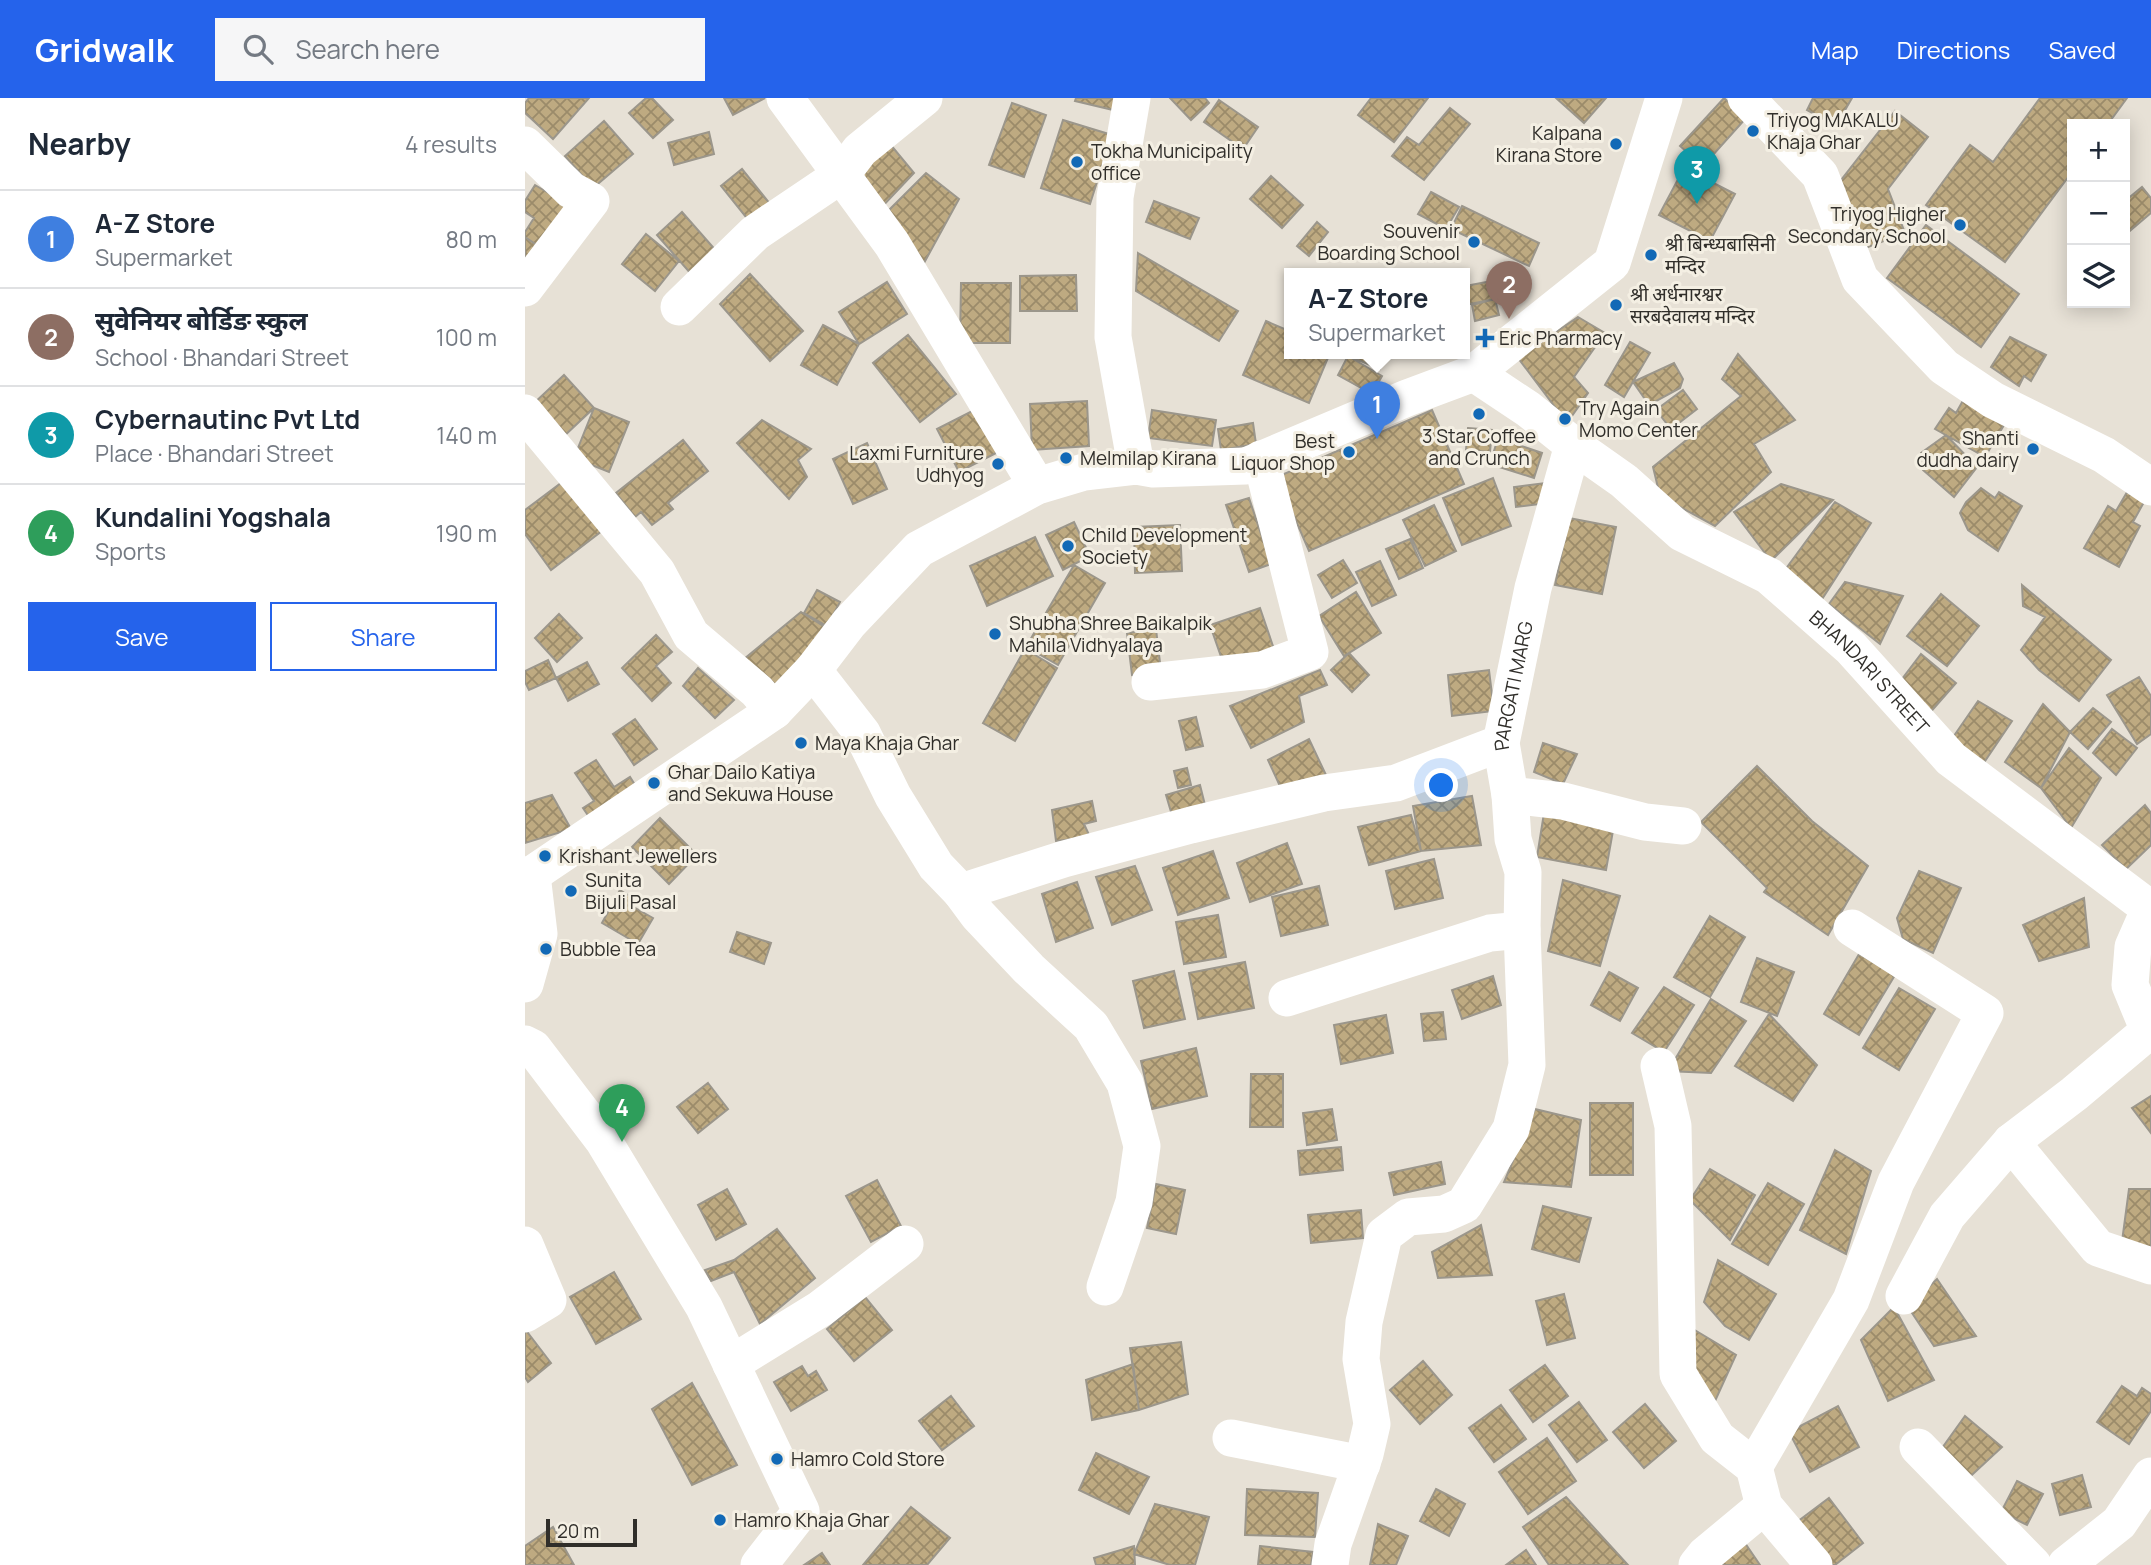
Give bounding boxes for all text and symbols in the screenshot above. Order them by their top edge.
search box [215,18,705,81]
text: Gridwalk [35,27,173,72]
icon: search [239,30,277,68]
text: Search here [295,31,440,67]
text: Map [1811,33,1859,66]
text: Directions [1897,33,2010,66]
text: Saved [2048,33,2116,66]
place label: Triyog MAKALU Khaja Ghar [1767,107,1899,155]
map controls [2067,119,2130,308]
button: + [2067,119,2130,182]
place label: Kalpana Kirana Store [1496,120,1602,168]
text: Nearby [28,123,131,164]
marker: Triyog MAKALU Khaja Ghar [1745,123,1761,139]
text: 4 results [405,128,497,160]
marker: Kalpana Kirana Store [1608,136,1624,152]
place label: Tokha Municipality office [1091,138,1253,186]
pin: 3 [1674,146,1720,204]
marker: Tokha Municipality office [1069,154,1085,170]
button: − [2067,182,2130,245]
place label: Triyog Higher Secondary School [1788,201,1946,249]
text: A-Z Store [95,205,215,241]
marker: Triyog Higher Secondary School [1952,217,1968,233]
place label: Souvenir Boarding School [1317,218,1460,266]
text: 1 [46,223,56,255]
text: 80 m [446,223,497,255]
place label: श्री बिन्ध्यबासिनी मन्दिर [1665,231,1776,279]
marker: Souvenir Boarding School [1466,234,1482,250]
text: Supermarket [95,241,233,273]
button: layers [2067,245,2130,308]
marker: श्री बिन्ध्यबासिनी मन्दिर [1643,247,1659,263]
pin: 2 [1486,261,1532,319]
popup [1284,268,1470,359]
text: A-Z Store [1308,280,1428,316]
place label: श्री अर्धनारश्वर सरबदेवालय मन्दिर [1630,281,1756,329]
marker: श्री अर्धनारश्वर सरबदेवालय मन्दिर [1608,297,1624,313]
text: सुवेनियर बोर्डिङ स्कुल [95,302,308,338]
text: Supermarket [1308,316,1446,348]
text: 2 [44,321,58,353]
text: 100 m [436,321,497,353]
place label: Eric Pharmacy [1499,325,1622,351]
marker: Eric Pharmacy [1477,330,1493,346]
text: School · Bhandari Street [95,341,349,373]
pin: 1 [1354,381,1400,439]
place label: Try Again Momo Center [1579,395,1698,443]
text: Cybernautinc Pvt Ltd [95,401,360,437]
marker: 3 Star Coffee and Crunch [1471,406,1487,422]
marker: Try Again Momo Center [1557,411,1573,427]
text: 3 [44,419,58,451]
text: 140 m [436,419,497,451]
place label: 3 Star Coffee and Crunch [1422,423,1536,471]
place label: Shanti dudha dairy [1917,425,2019,473]
place label: Best Liquor Shop [1231,428,1335,476]
text: Place · Bhandari Street [95,437,334,469]
place label: Laxmi Furniture Udhyog [849,440,984,488]
marker: Shanti dudha dairy [2025,441,2041,457]
marker: Best Liquor Shop [1341,444,1357,460]
place label: Melmilap Kirana [1080,445,1217,471]
marker: Melmilap Kirana [1058,450,1074,466]
marker: Laxmi Furniture Udhyog [990,456,1006,472]
text: Kundalini Yogshala [95,499,331,535]
text: 4 [44,517,58,549]
text: 190 m [436,517,497,549]
place label: Child Development Society [1082,522,1247,570]
text: Sports [95,535,166,567]
marker: Child Development Society [1060,538,1076,554]
button: Save [28,602,256,671]
button: Share [270,602,497,671]
street label: BHANDARI STREET [1804,604,1936,740]
place label: Shubha Shree Baikalpik Mahila Vidhyalaya [1009,610,1213,658]
street label: PARGATI MARG [1488,619,1539,753]
marker: Shubha Shree Baikalpik Mahila Vidhyalaya [987,626,1003,642]
place label: Maya Khaja Ghar [815,730,959,756]
marker: Maya Khaja Ghar [793,735,809,751]
place label: Ghar Dailo Katiya and Sekuwa House [668,759,833,807]
your location [1424,768,1458,802]
marker: Ghar Dailo Katiya and Sekuwa House [646,775,662,791]
place label: Krishant Jewellers [559,843,717,869]
marker: Krishant Jewellers [537,848,553,864]
place label: Sunita Bijuli Pasal [585,867,676,915]
marker: Sunita Bijuli Pasal [563,883,579,899]
place label: Bubble Tea [560,936,656,962]
marker: Bubble Tea [538,941,554,957]
pin: 4 [599,1084,645,1142]
place label: Hamro Cold Store [791,1446,945,1472]
marker: Hamro Cold Store [769,1451,785,1467]
place label: Hamro Khaja Ghar [734,1507,890,1533]
marker: Hamro Khaja Ghar [712,1512,728,1528]
scale bar [546,1516,637,1548]
text: 20 m [557,1518,599,1544]

